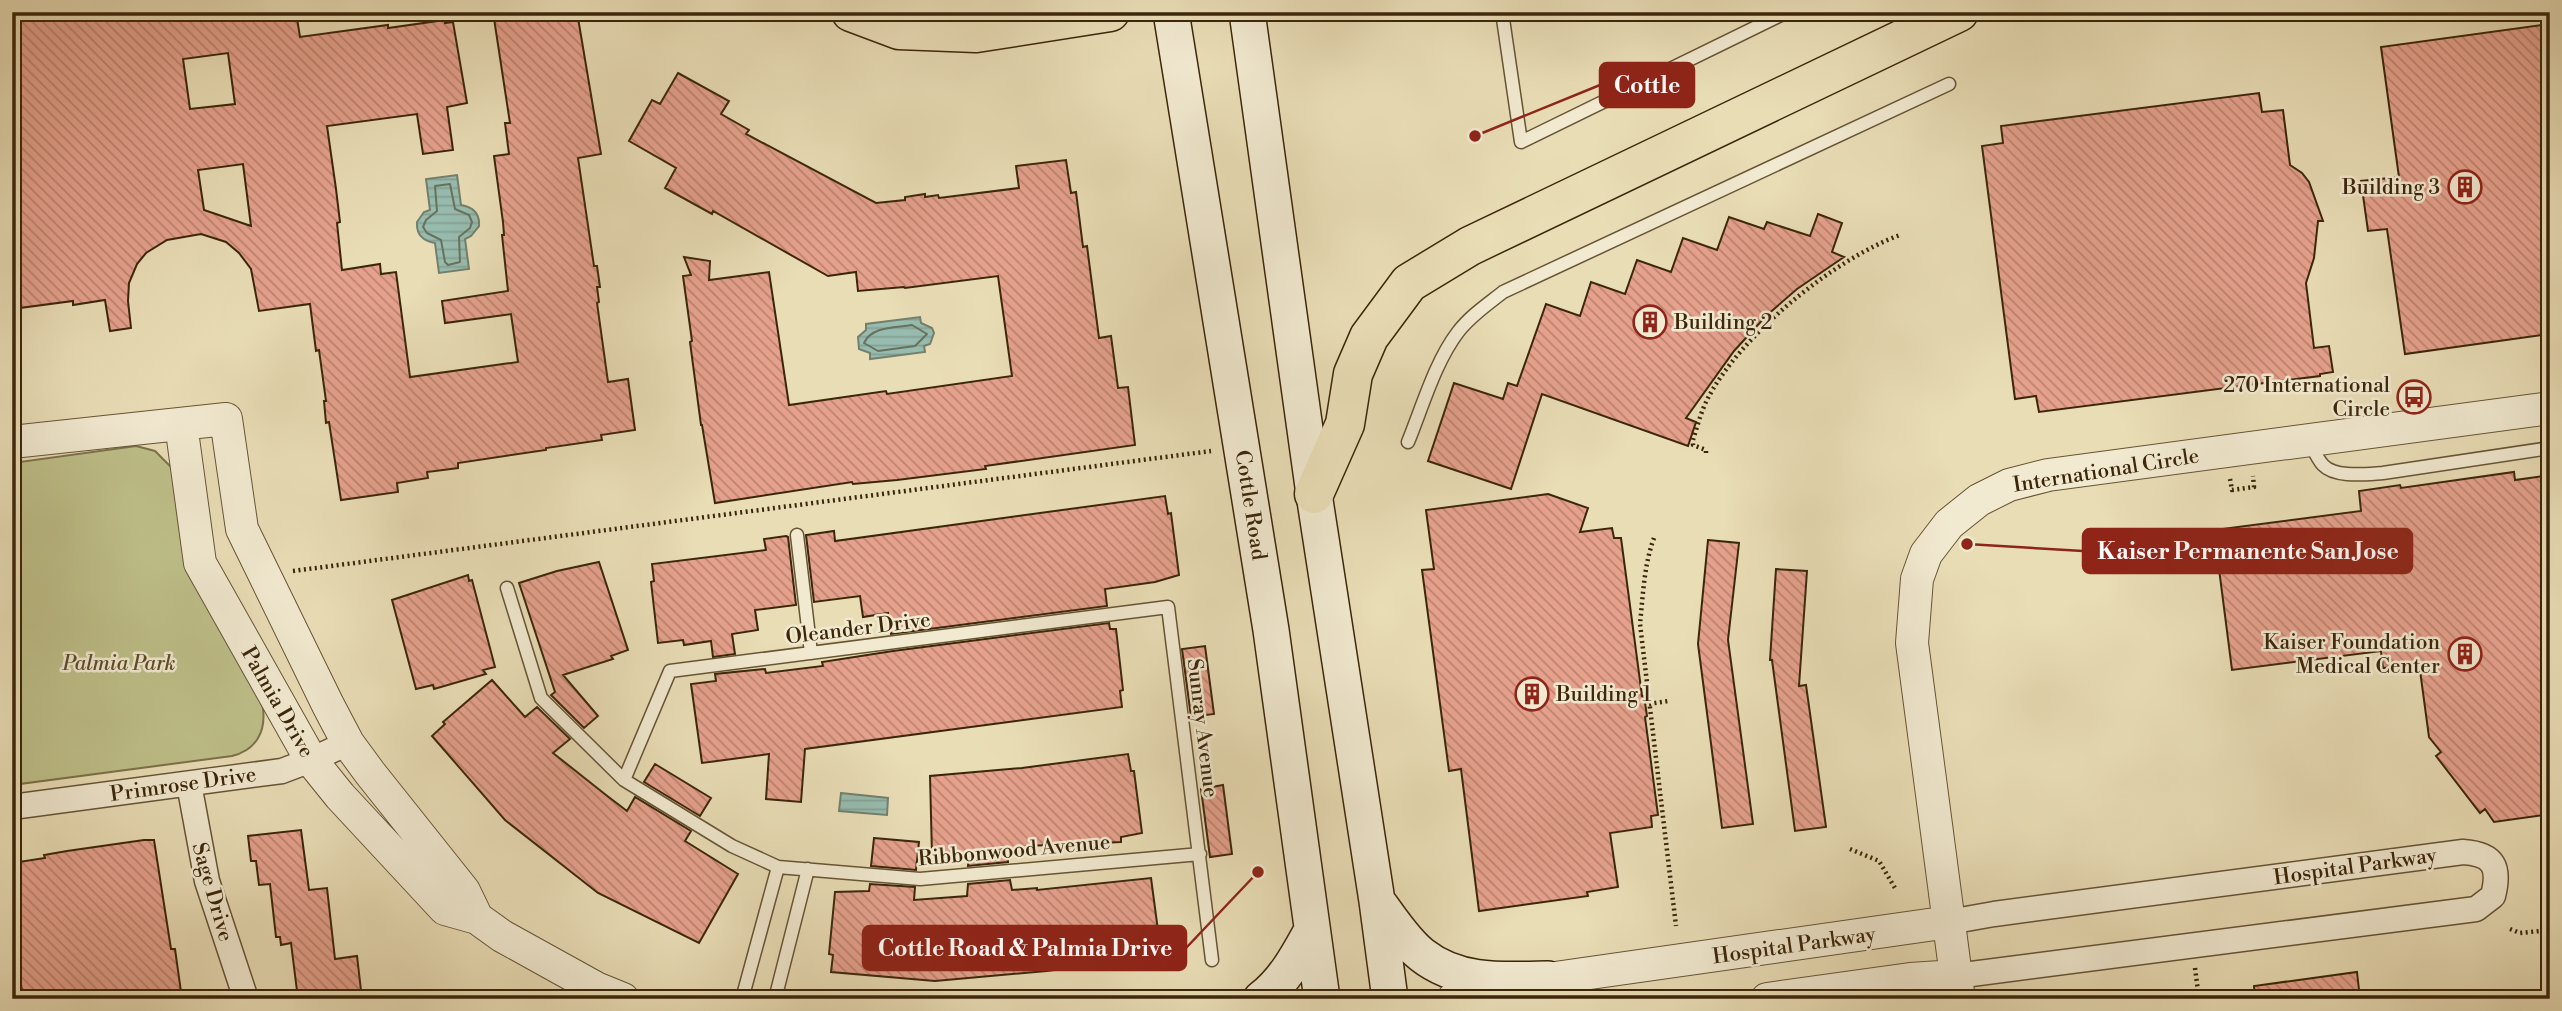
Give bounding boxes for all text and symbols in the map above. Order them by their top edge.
callout: Cottle [1600,63,1694,107]
text: Cottle [1614,72,1680,100]
building icon: Building 3 [2446,168,2484,206]
place label: Building 3 [2341,175,2440,201]
building icon: Building 2 [1631,303,1669,341]
place label: Building 2 [1673,310,1772,336]
place label: 270 International Circle [2223,373,2390,423]
bus stop icon: 270 International Circle [2395,378,2433,416]
street label: International Circle [2011,443,2201,499]
street label: Cottle Road [1228,448,1272,562]
callout: Kaiser Permanente San Jose [2083,529,2412,573]
text: Kaiser Permanente San Jose [2097,538,2399,566]
street label: Oleander Drive [784,607,932,651]
place label: Kaiser Foundation Medical Center [2263,630,2440,680]
building icon: Kaiser Foundation Medical Center [2446,635,2484,673]
street label: Palmia Drive [235,642,319,763]
park label: Palmia Park [62,651,175,677]
street label: Sunray Avenue [1181,657,1223,799]
building icon: Building 1 [1513,675,1551,713]
place label: Building 1 [1555,682,1652,708]
street label: Primrose Drive [108,762,258,808]
street label: Ribbonwood Avenue [917,830,1111,872]
street label: Sage Drive [186,840,239,945]
street label: Hospital Parkway [2272,843,2439,891]
street label: Hospital Parkway [1711,922,1878,970]
callout: Cottle Road & Palmia Drive [863,926,1186,970]
text: Cottle Road & Palmia Drive [878,935,1172,963]

